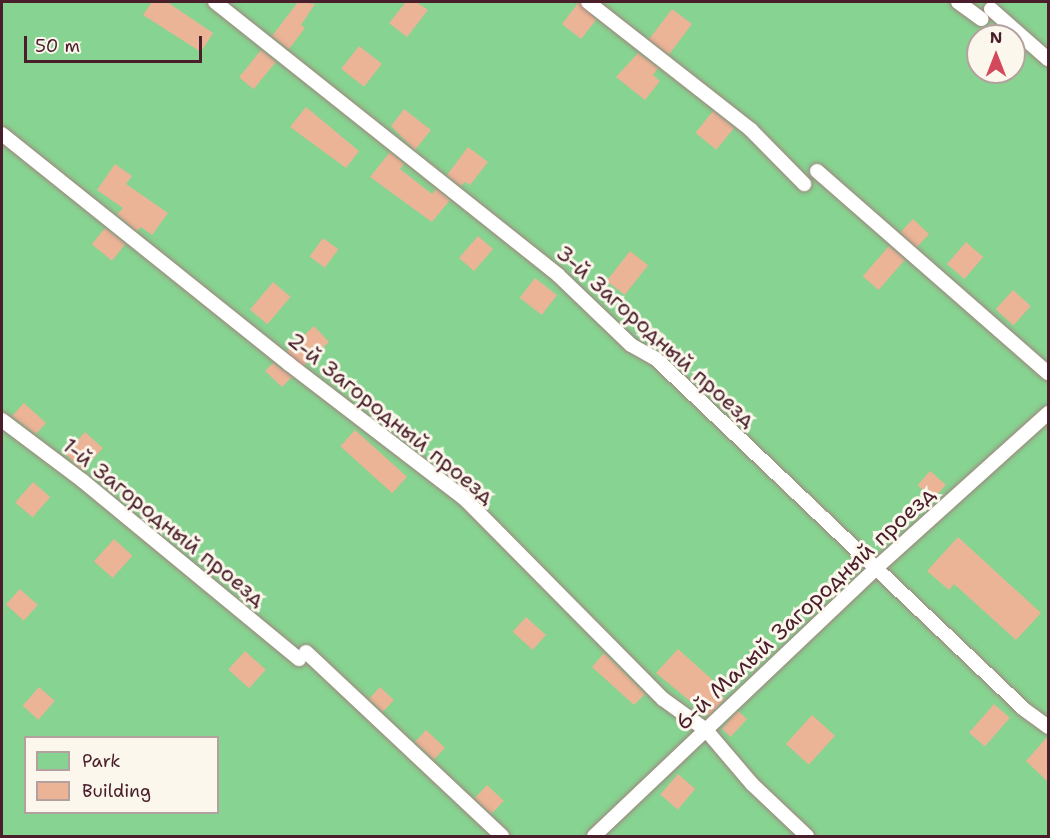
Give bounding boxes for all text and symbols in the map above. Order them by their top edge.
scale bar [27,24,206,62]
north arrow [966,24,1026,84]
text: N [990,27,1002,48]
text: 50 m [35,34,80,58]
street label: 3-й Загородный проезд [551,239,761,433]
street label: 2-й Загородный проезд [282,326,500,510]
street label: 1-й Загородный проезд [57,432,271,612]
street label: 6-й Малый Загородный проезд [670,481,940,735]
legend [24,736,219,814]
text: Park [82,749,121,773]
text: Building [82,779,151,803]

